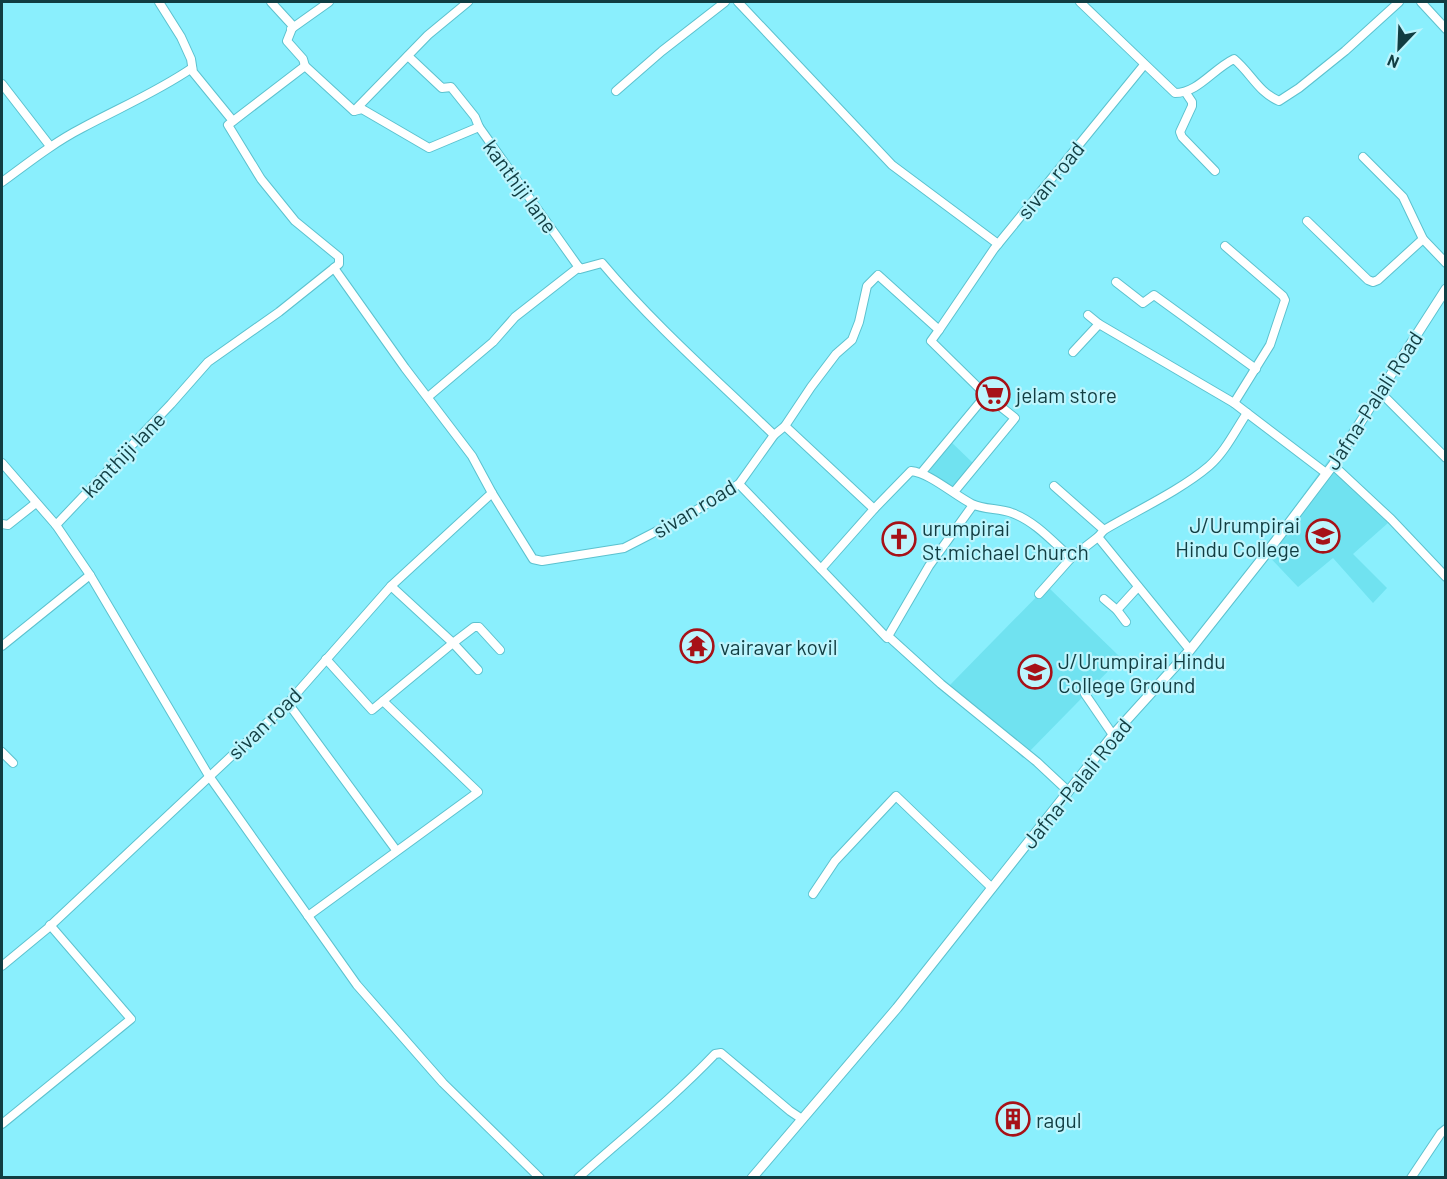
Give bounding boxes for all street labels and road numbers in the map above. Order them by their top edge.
street label: kanthiji lane [479,134,563,238]
street label: sivan road [1011,136,1089,224]
street label: Jafna-Palali Road [1319,326,1427,474]
street label: kanthiji lane [76,406,170,502]
street label: sivan road [648,473,740,543]
street label: sivan road [222,682,306,764]
street label: Jafna-Palali Road [1016,713,1136,853]

